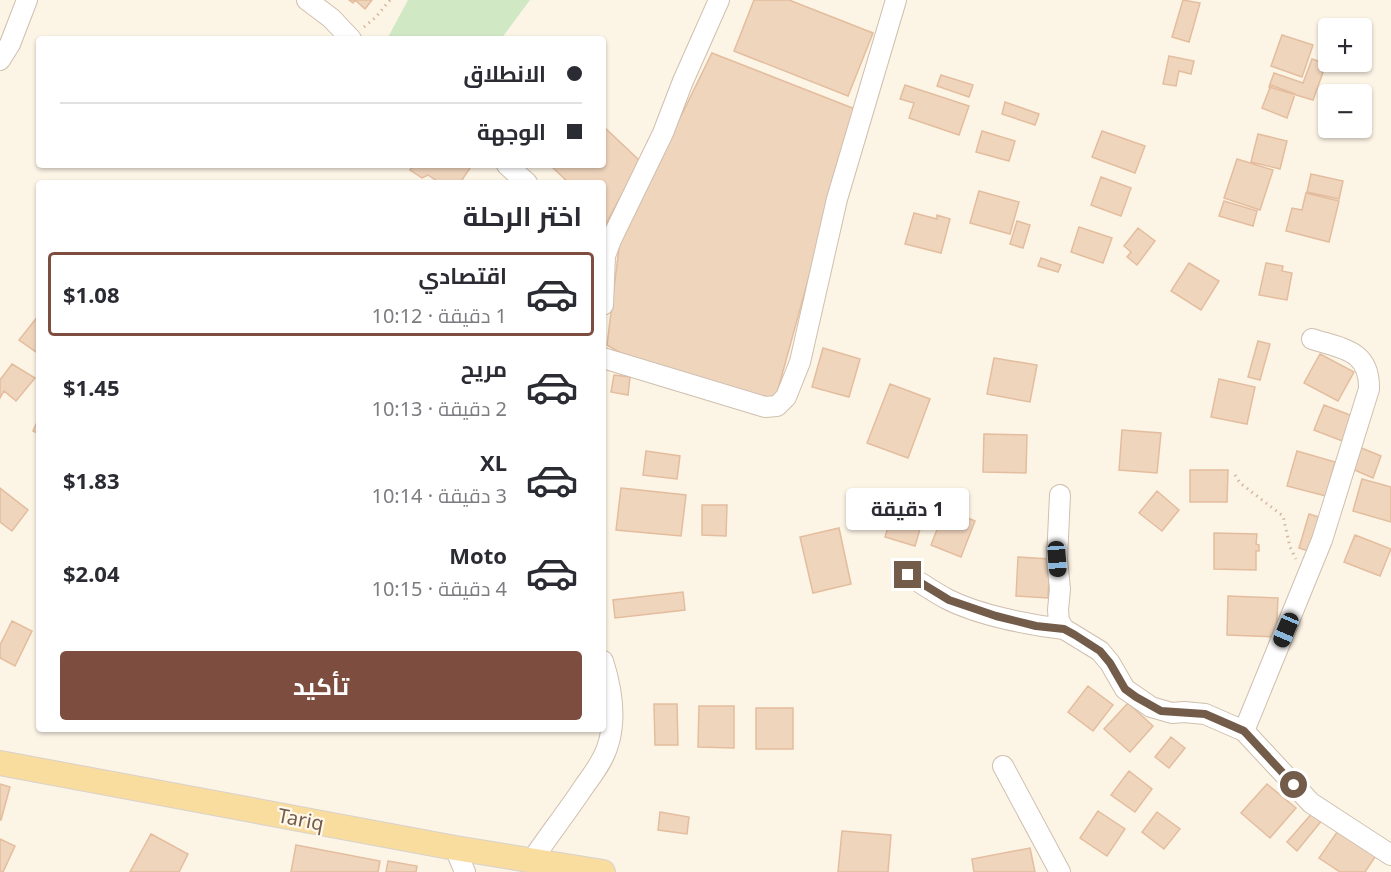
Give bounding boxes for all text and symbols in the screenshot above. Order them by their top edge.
map controls [1318,18,1372,138]
button: + [1318,18,1372,72]
text: الانطلاق [463,58,546,88]
button: − [1318,84,1372,138]
text: الوجهة [477,116,546,146]
text: اختر الرحلة [463,197,582,234]
text: اقتصادي [418,260,507,290]
icon: car [525,267,579,321]
text: $1.08 [63,279,120,309]
text: 1 دقيقة · 10:12 [371,302,507,329]
text: مريح [461,353,507,383]
icon: car [525,360,579,414]
text: $1.45 [63,372,120,402]
text: 2 دقيقة · 10:13 [371,395,507,422]
text: XL [480,447,507,477]
icon: car [525,453,579,507]
text: $1.83 [63,465,120,495]
text: 3 دقيقة · 10:14 [371,482,507,509]
callout: 1 دقيقة [846,488,970,530]
text: 1 دقيقة [871,495,944,522]
text: Moto [449,540,507,570]
car [1047,540,1067,578]
icon: car [525,546,579,600]
text: $2.04 [63,558,120,588]
route end [894,561,921,588]
text: 4 دقيقة · 10:15 [371,575,507,602]
car [1271,610,1301,650]
button: تأكيد [60,651,582,720]
route start [1280,771,1307,798]
street label: Tariq [276,801,326,837]

